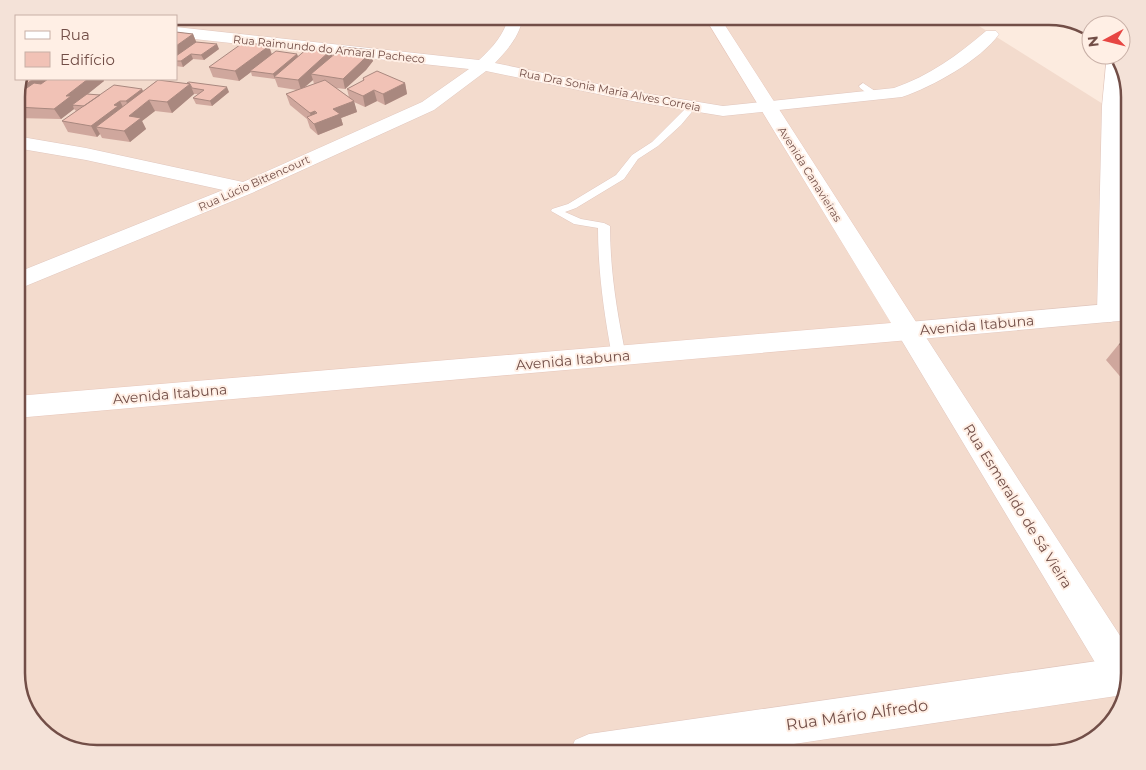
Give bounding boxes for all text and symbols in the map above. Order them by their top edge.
legend [15,15,178,80]
north arrow [1081,15,1131,65]
text: Rua [60,25,90,44]
street label: Rua Raimundo do Amaral Pacheco [232,32,426,66]
text: N [1083,35,1103,48]
text: Edifício [60,50,115,69]
street label: Rua Dra Sonia Maria Alves Correia [518,65,702,115]
street label: Avenida Canavieiras [775,124,845,225]
street label: Rua Lúcio Bittencourt [196,152,312,214]
street label: Avenida Itabuna [919,311,1035,339]
street label: Avenida Itabuna [515,346,631,374]
street label: Avenida Itabuna [112,380,228,408]
street label: Rua Esmeraldo de Sá Vieira [960,420,1076,592]
street label: Rua Mário Alfredo [785,696,929,734]

